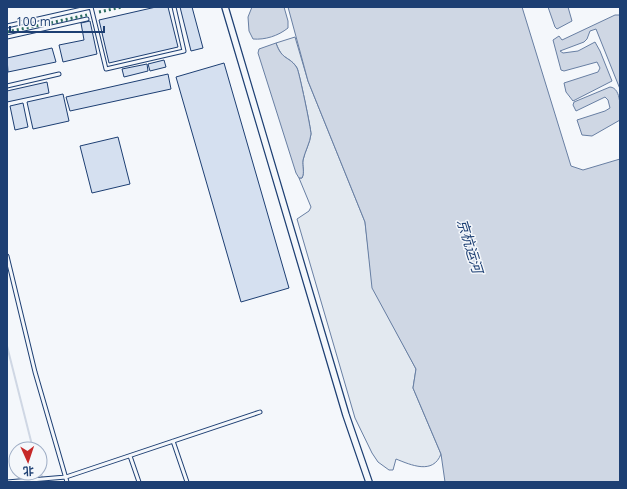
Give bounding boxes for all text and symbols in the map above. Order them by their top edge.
scale bar [10,8,104,34]
text: 100 m [16,13,51,30]
water label: 京杭运河 [453,216,489,278]
north arrow [8,441,48,481]
text: 北 [23,464,34,479]

